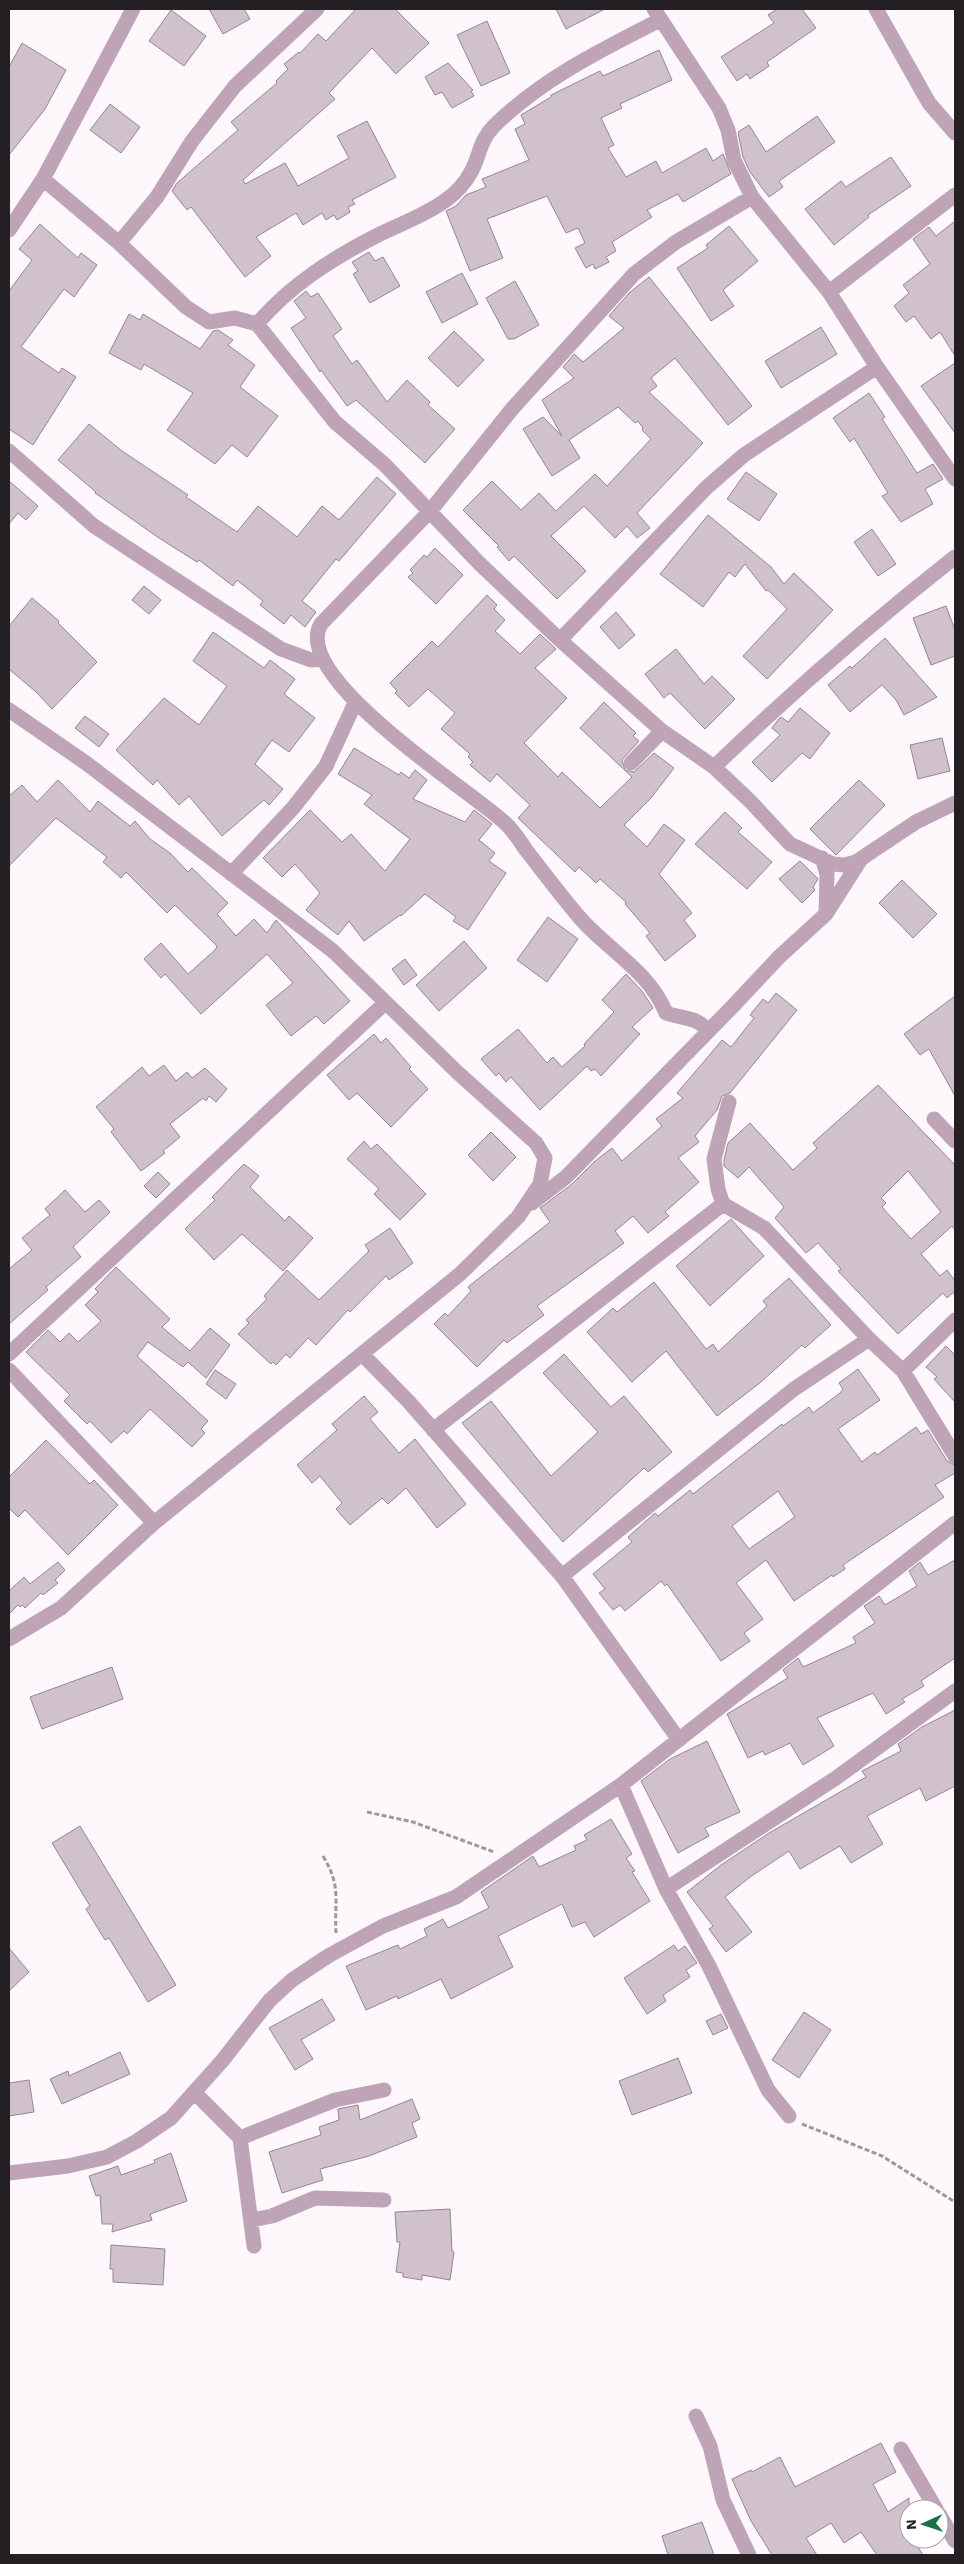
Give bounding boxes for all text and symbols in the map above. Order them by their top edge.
north arrow [899,2499,949,2549]
text: N [903,2519,919,2530]

